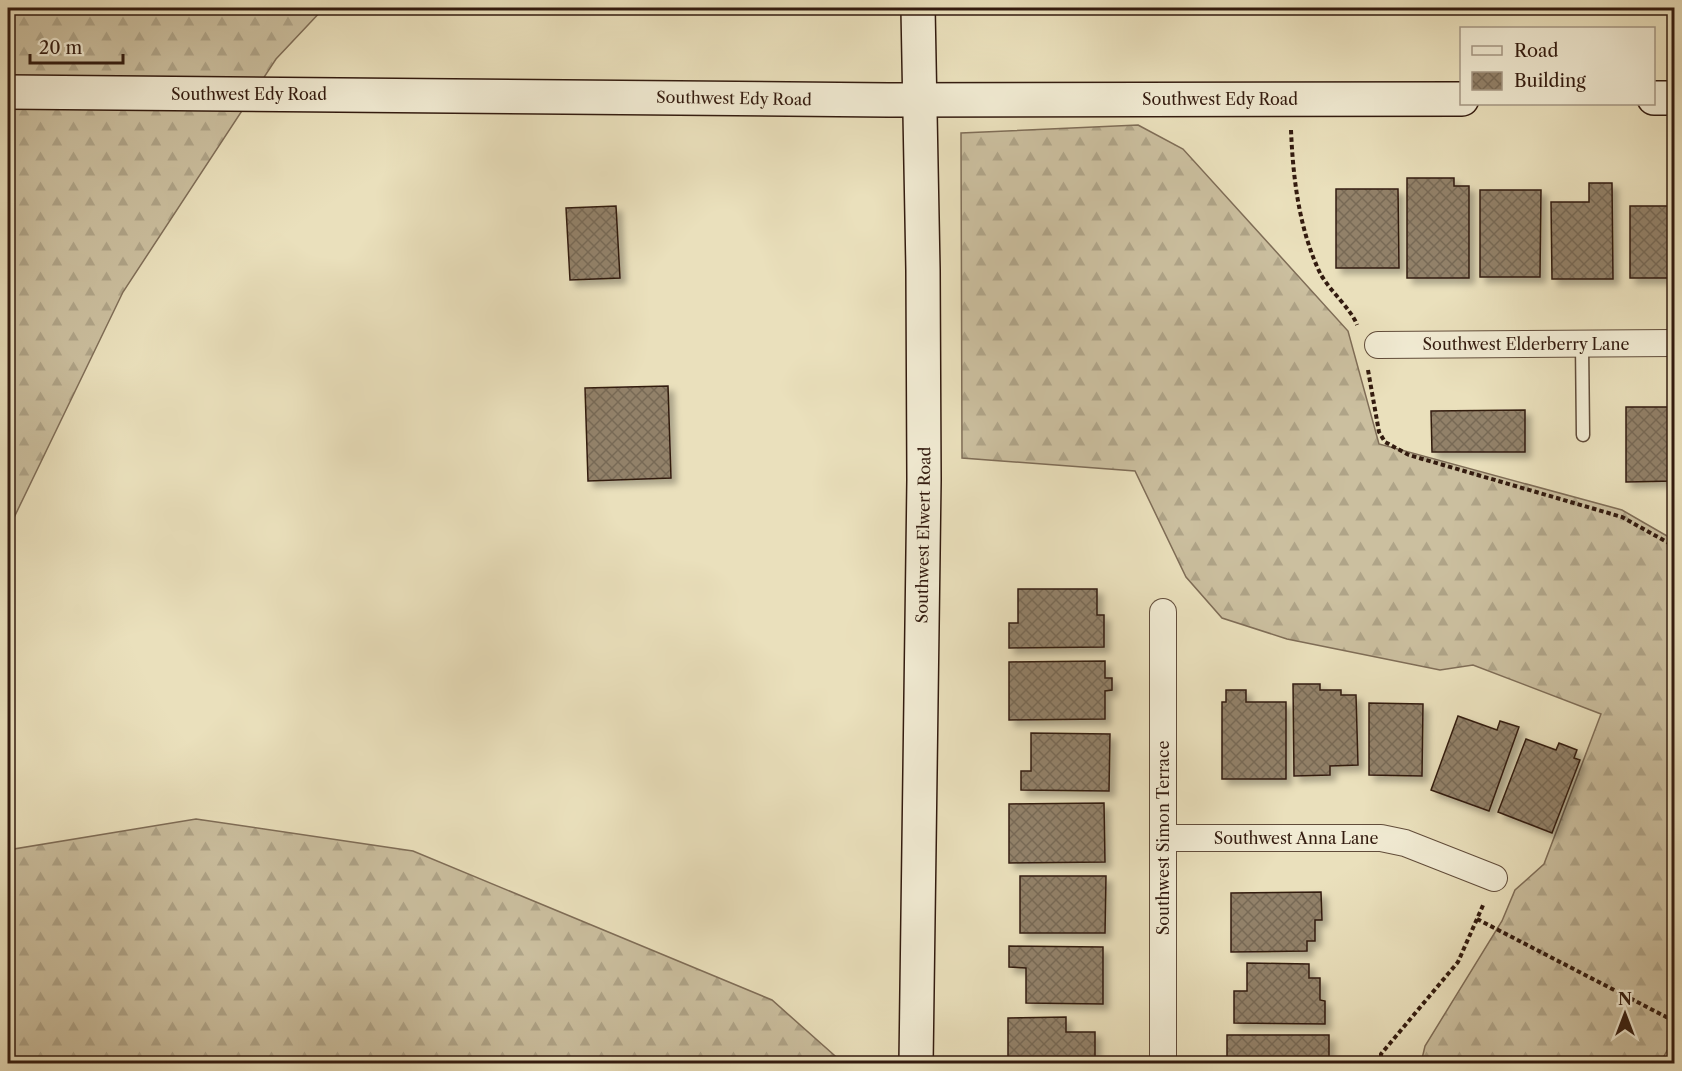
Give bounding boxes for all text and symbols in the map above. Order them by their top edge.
scale bar [30,27,123,65]
legend [1460,27,1655,105]
text: 20 m [39,37,83,59]
text: Road [1514,40,1559,62]
text: Building [1514,70,1586,92]
street label: Southwest Edy Road [171,84,327,104]
street label: Southwest Edy Road [656,87,812,109]
street label: Southwest Edy Road [1142,89,1298,109]
street label: Southwest Elderberry Lane [1423,334,1630,354]
street label: Southwest Elwert Road [911,446,935,624]
street label: Southwest Simon Terrace [1153,741,1173,935]
street label: Southwest Anna Lane [1214,828,1378,848]
north arrow [1595,984,1655,1044]
text: N [1618,989,1632,1009]

